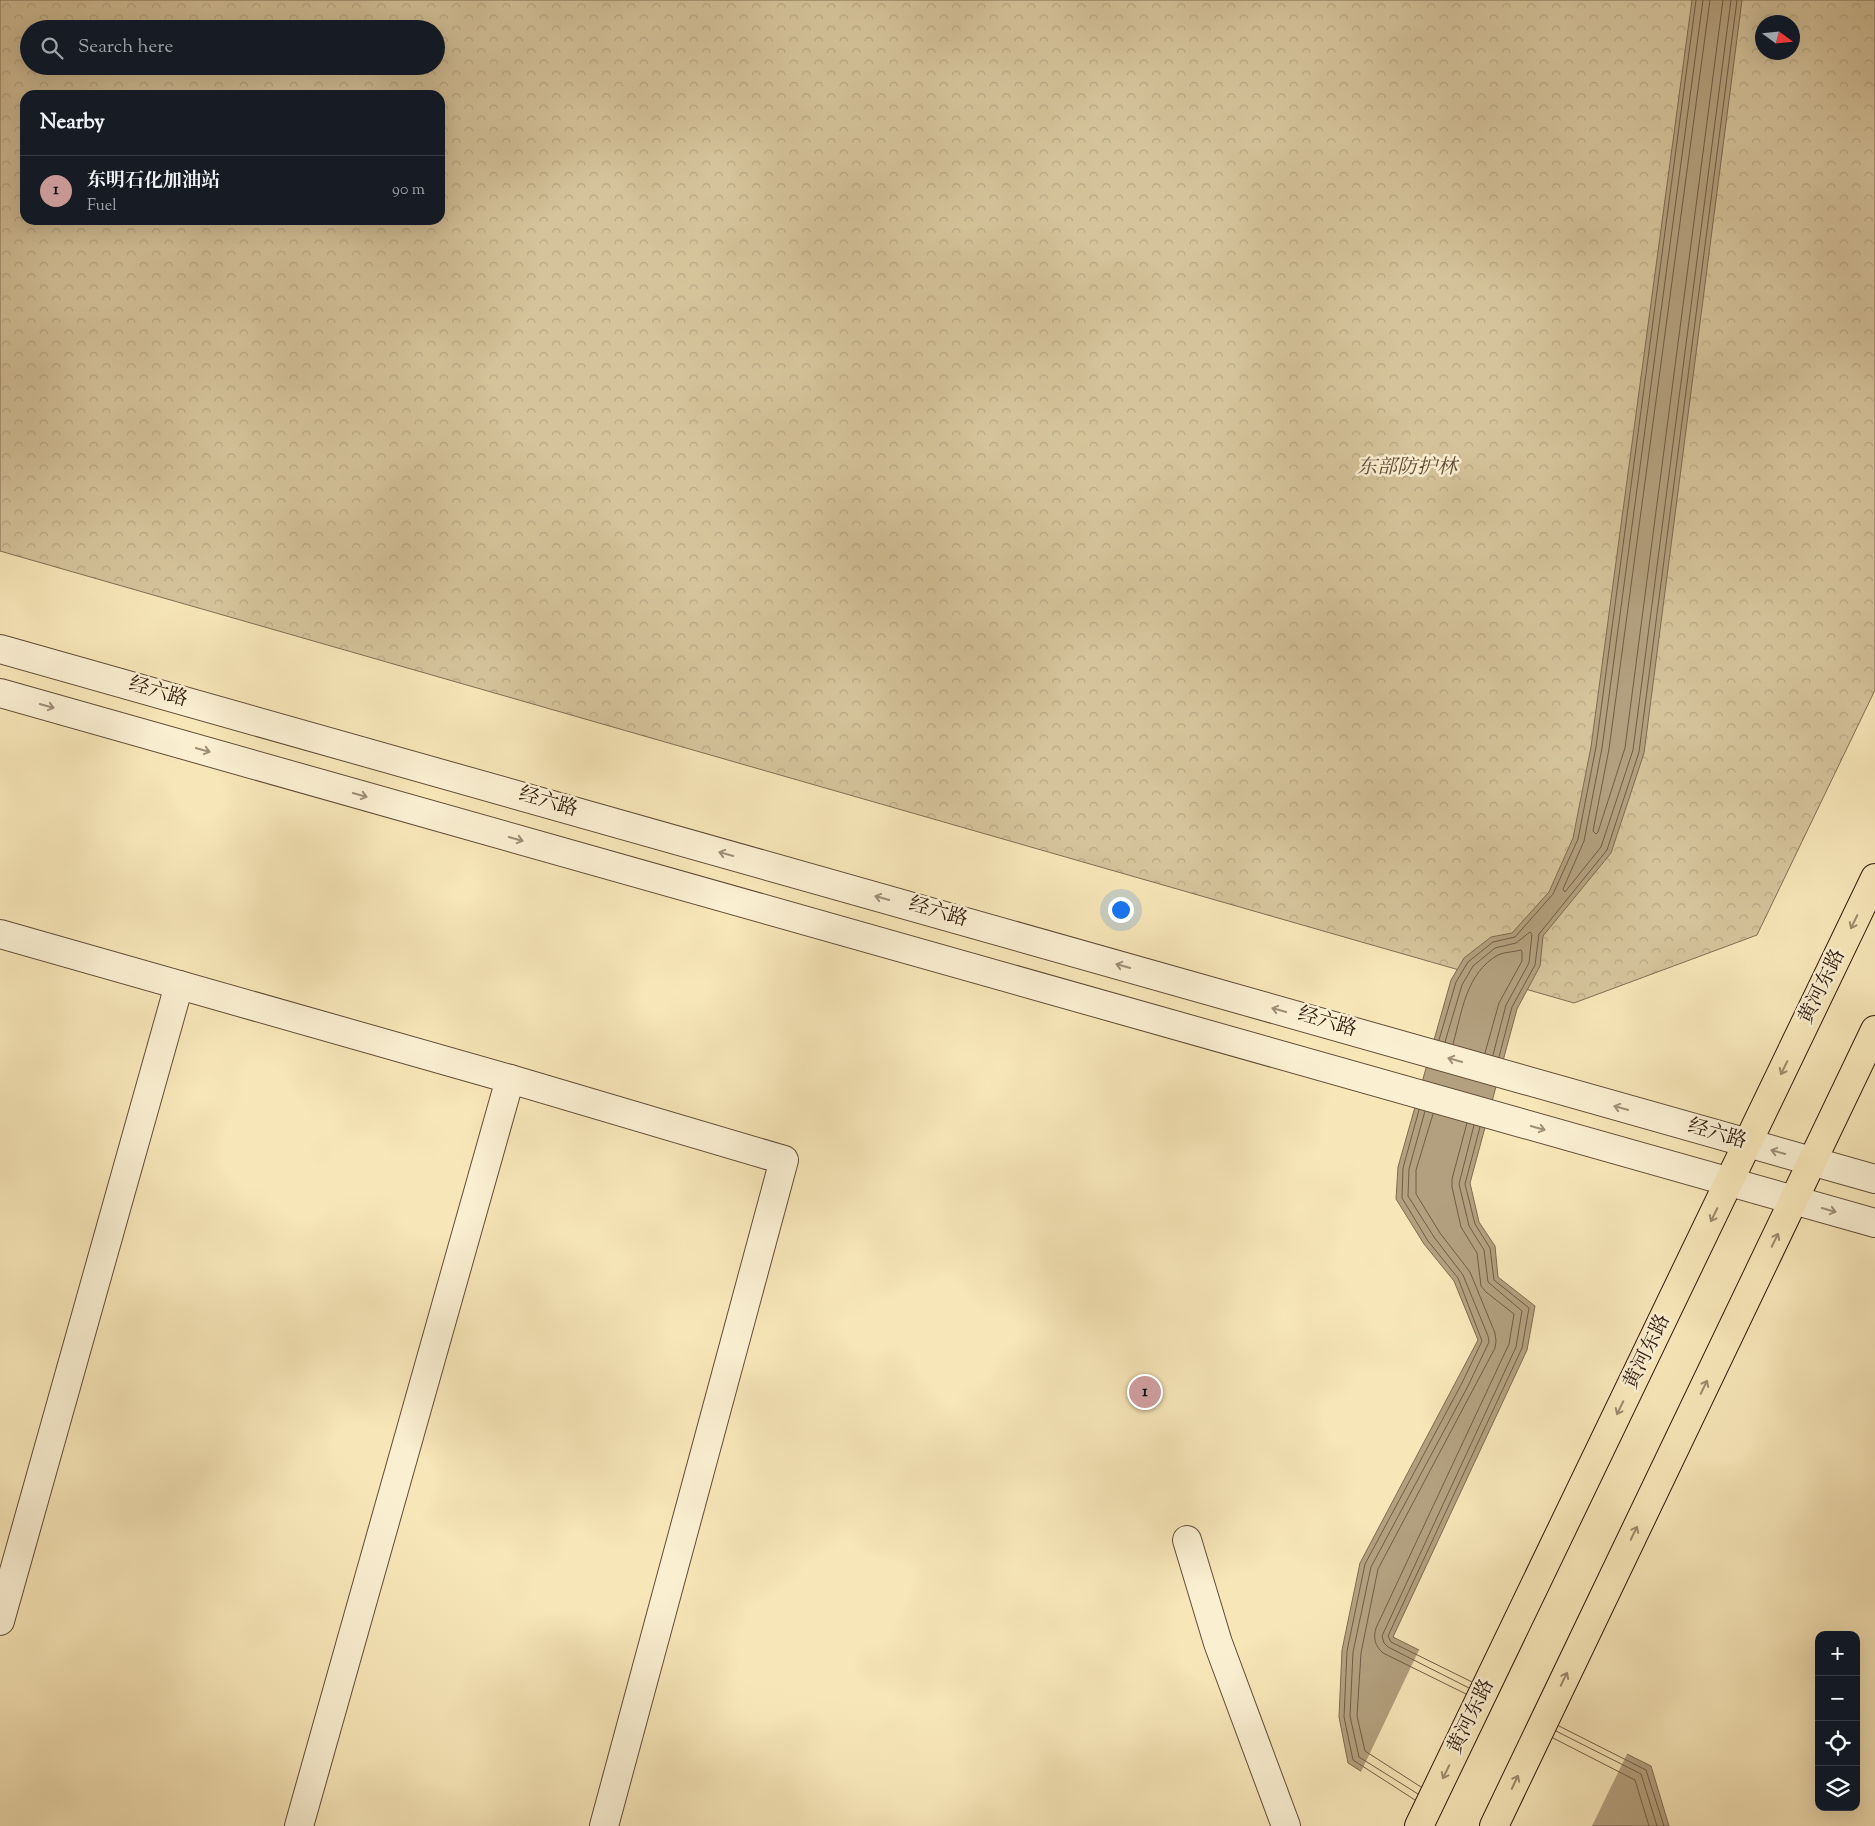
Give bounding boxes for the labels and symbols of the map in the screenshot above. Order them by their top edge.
north arrow [1755,15,1800,60]
park label: 东部防护林 [1357,454,1460,483]
street label: 经六路 [125,671,191,715]
one-way arrow [38,702,54,712]
one-way arrow [195,746,211,756]
street label: 经六路 [515,781,581,825]
one-way arrow [351,790,367,800]
one-way arrow [508,834,524,844]
one-way arrow [718,848,734,858]
street label: 经六路 [905,891,971,935]
one-way arrow [875,892,891,902]
your location [1108,897,1134,923]
one-way arrow [1849,914,1859,929]
street label: 黄河东路 [1792,945,1854,1029]
one-way arrow [1115,960,1131,970]
street label: 经六路 [1294,1001,1360,1045]
one-way arrow [1272,1004,1288,1014]
one-way arrow [1448,1055,1464,1065]
one-way arrow [1778,1060,1788,1075]
one-way arrow [1614,1102,1630,1112]
street label: 经六路 [1684,1113,1750,1157]
one-way arrow [1530,1123,1546,1133]
one-way arrow [1770,1146,1786,1156]
one-way arrow [1821,1206,1837,1216]
one-way arrow [1708,1207,1718,1222]
one-way arrow [1770,1233,1780,1248]
street label: 黄河东路 [1617,1310,1679,1394]
pin: 1 [1129,1373,1161,1411]
one-way arrow [1699,1379,1709,1394]
one-way arrow [1615,1401,1625,1416]
one-way arrow [1630,1526,1639,1541]
one-way arrow [1559,1672,1569,1687]
street label: 黄河东路 [1441,1675,1503,1759]
one-way arrow [1441,1764,1450,1779]
one-way arrow [1510,1775,1520,1790]

